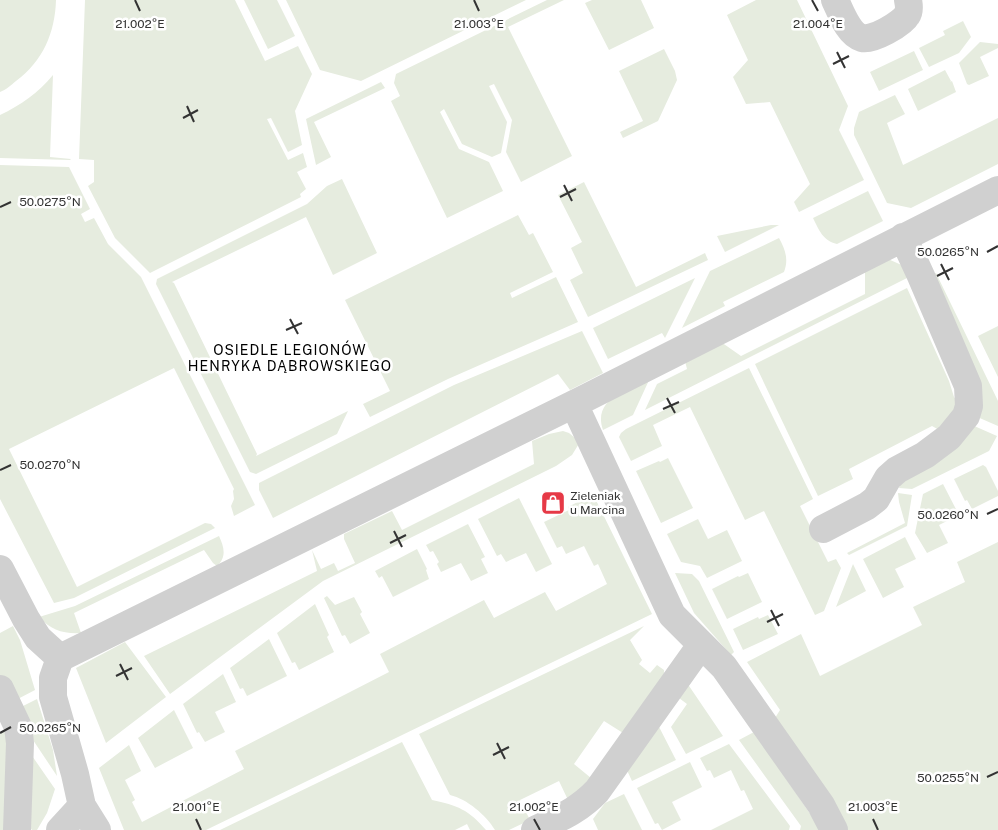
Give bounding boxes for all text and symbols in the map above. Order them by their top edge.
text: 21.002°E [115,17,165,31]
text: 21.003°E [454,17,504,31]
text: 21.004°E [793,17,843,31]
text: 50.0275°N [19,195,81,209]
text: 50.0265°N [917,245,979,259]
district label: OSIEDLE LEGIONÓW HENRYKA DĄBROWSKIEGO [188,340,392,374]
text: 50.0270°N [19,458,81,472]
place label: Zieleniak u Marcina [570,489,625,517]
shop icon: Zieleniak u Marcina [540,490,566,516]
text: 50.0260°N [917,508,979,522]
text: 50.0265°N [19,721,81,735]
text: 50.0255°N [917,771,979,785]
text: 21.001°E [172,800,220,814]
text: 21.002°E [509,800,559,814]
text: 21.003°E [848,800,898,814]

